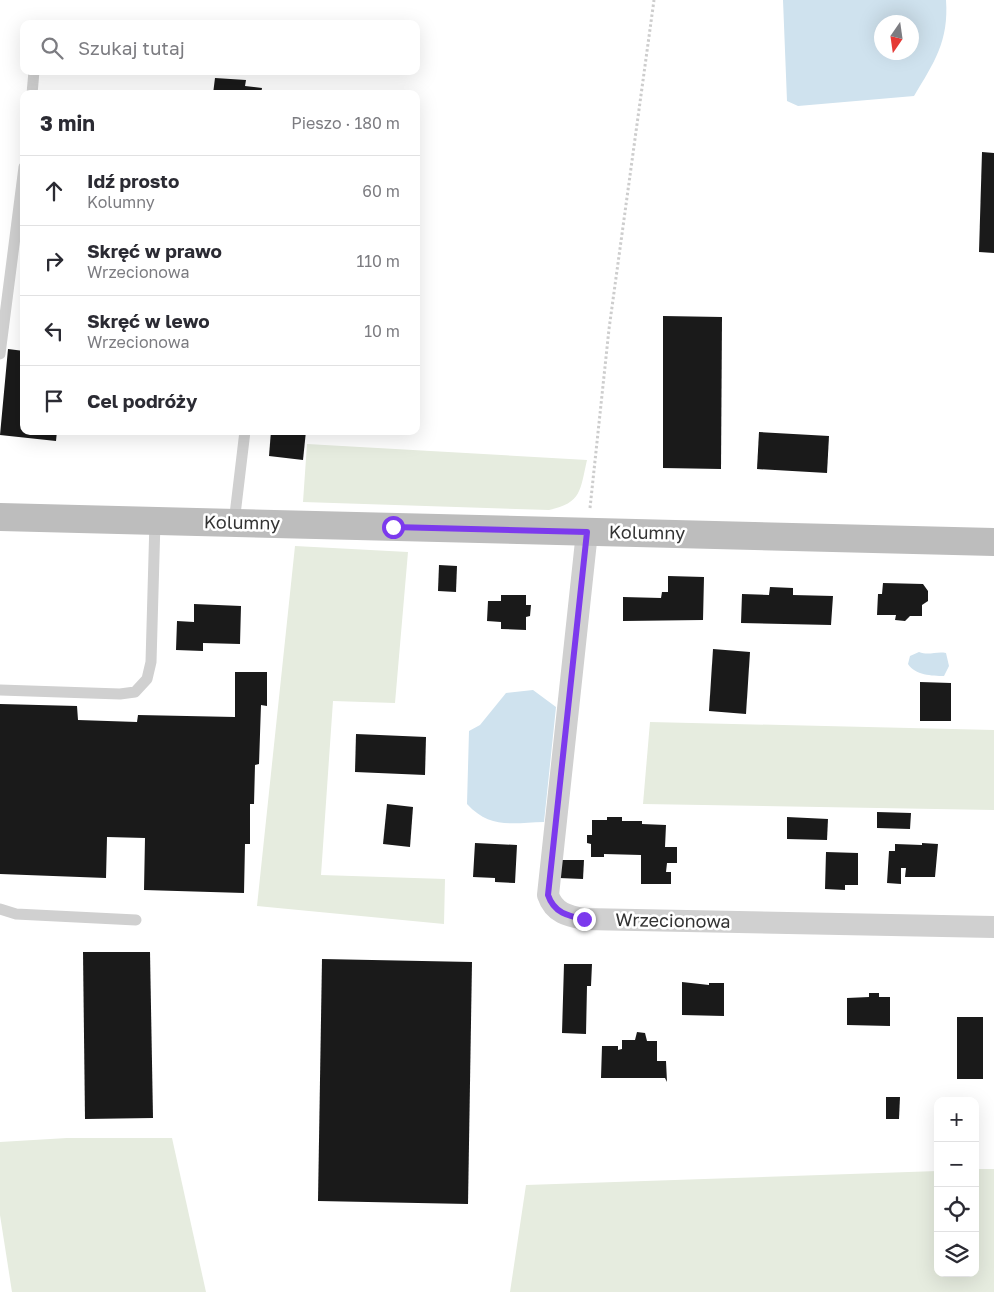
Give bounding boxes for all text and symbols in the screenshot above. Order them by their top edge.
north arrow [874,15,919,60]
search box [20,20,420,75]
icon: search [38,34,66,62]
text: Szukaj tutaj [78,36,185,59]
text: 3 min [40,110,95,136]
text: Pieszo · 180 m [291,113,400,133]
text: Idź prosto [87,169,179,192]
icon: ahead [40,177,68,205]
text: 60 m [362,181,400,201]
text: Kolumny [87,192,155,212]
text: Skręć w prawo [87,239,222,262]
icon: right [40,247,68,275]
text: 110 m [356,251,400,271]
text: Wrzecionowa [87,262,189,282]
text: Skręć w lewo [87,309,210,332]
icon: left [40,317,68,345]
text: 10 m [364,321,400,341]
text: Wrzecionowa [87,332,189,352]
icon: arrive [40,387,68,415]
text: Cel podróży [87,389,197,412]
street label: Kolumny [204,510,280,534]
route start [382,516,405,539]
street label: Kolumny [609,520,685,544]
route end [573,908,596,931]
street label: Wrzecionowa [615,908,731,932]
map controls [934,1097,979,1277]
button: + [934,1097,979,1142]
button: − [934,1142,979,1187]
button: locate [934,1187,979,1232]
button: layers [934,1232,979,1277]

